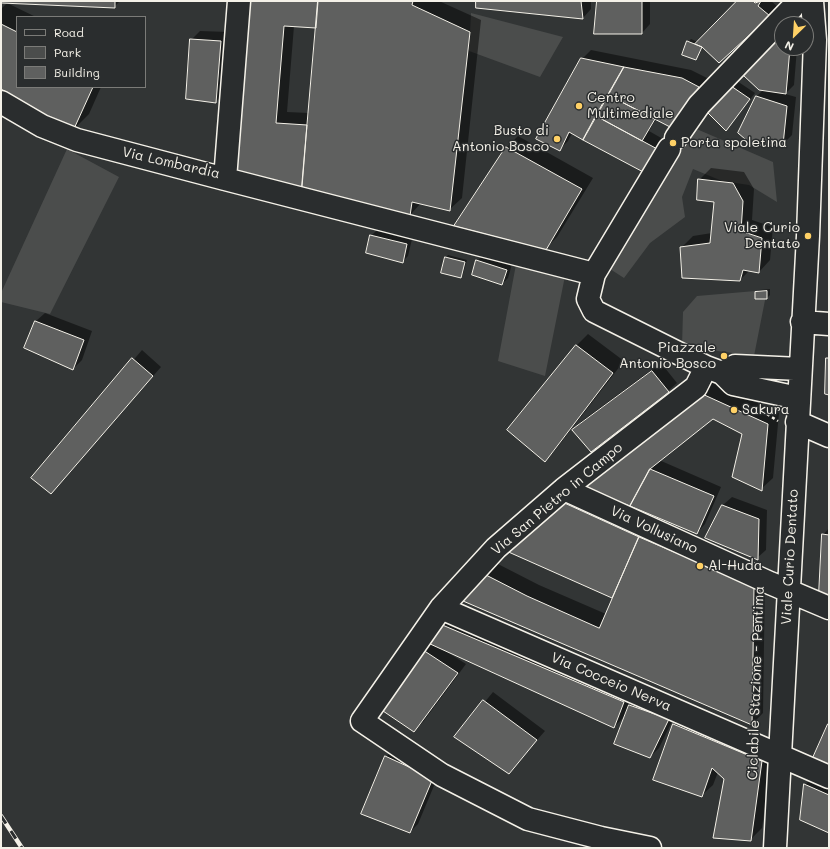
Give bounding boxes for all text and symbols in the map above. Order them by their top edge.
legend [16,16,146,88]
north arrow [774,16,814,56]
text: Road [54,24,84,40]
text: N [782,38,796,55]
text: Park [54,44,81,60]
text: Building [54,64,100,80]
place label: Centro Multimediale [587,90,674,122]
marker: Centro Multimediale [574,101,584,111]
place label: Busto di Antonio Bosco [452,123,549,156]
marker: Busto di Antonio Bosco [552,134,562,144]
place label: Porta spoletina [681,135,787,151]
marker: Porta spoletina [668,138,678,148]
street label: Via Lombardia [120,144,222,182]
place label: Viale Curio Dentato [724,220,800,252]
marker: Viale Curio Dentato [803,231,813,241]
place label: Piazzale Antonio Bosco [619,340,716,372]
marker: Piazzale Antonio Bosco [719,351,729,361]
place label: Sakura [742,402,789,418]
marker: Sakura [729,405,739,415]
street label: Via San Pietro in Campo [488,439,626,559]
street label: Viale Curio Dentato [778,489,802,625]
street label: Via Vollusiano [608,502,700,558]
place label: Al-Huda [708,558,762,574]
marker: Al-Huda [695,561,705,571]
street label: Ciclabile Stazione - Pentima [744,586,768,780]
street label: Via Cocceio Nerva [548,649,674,715]

